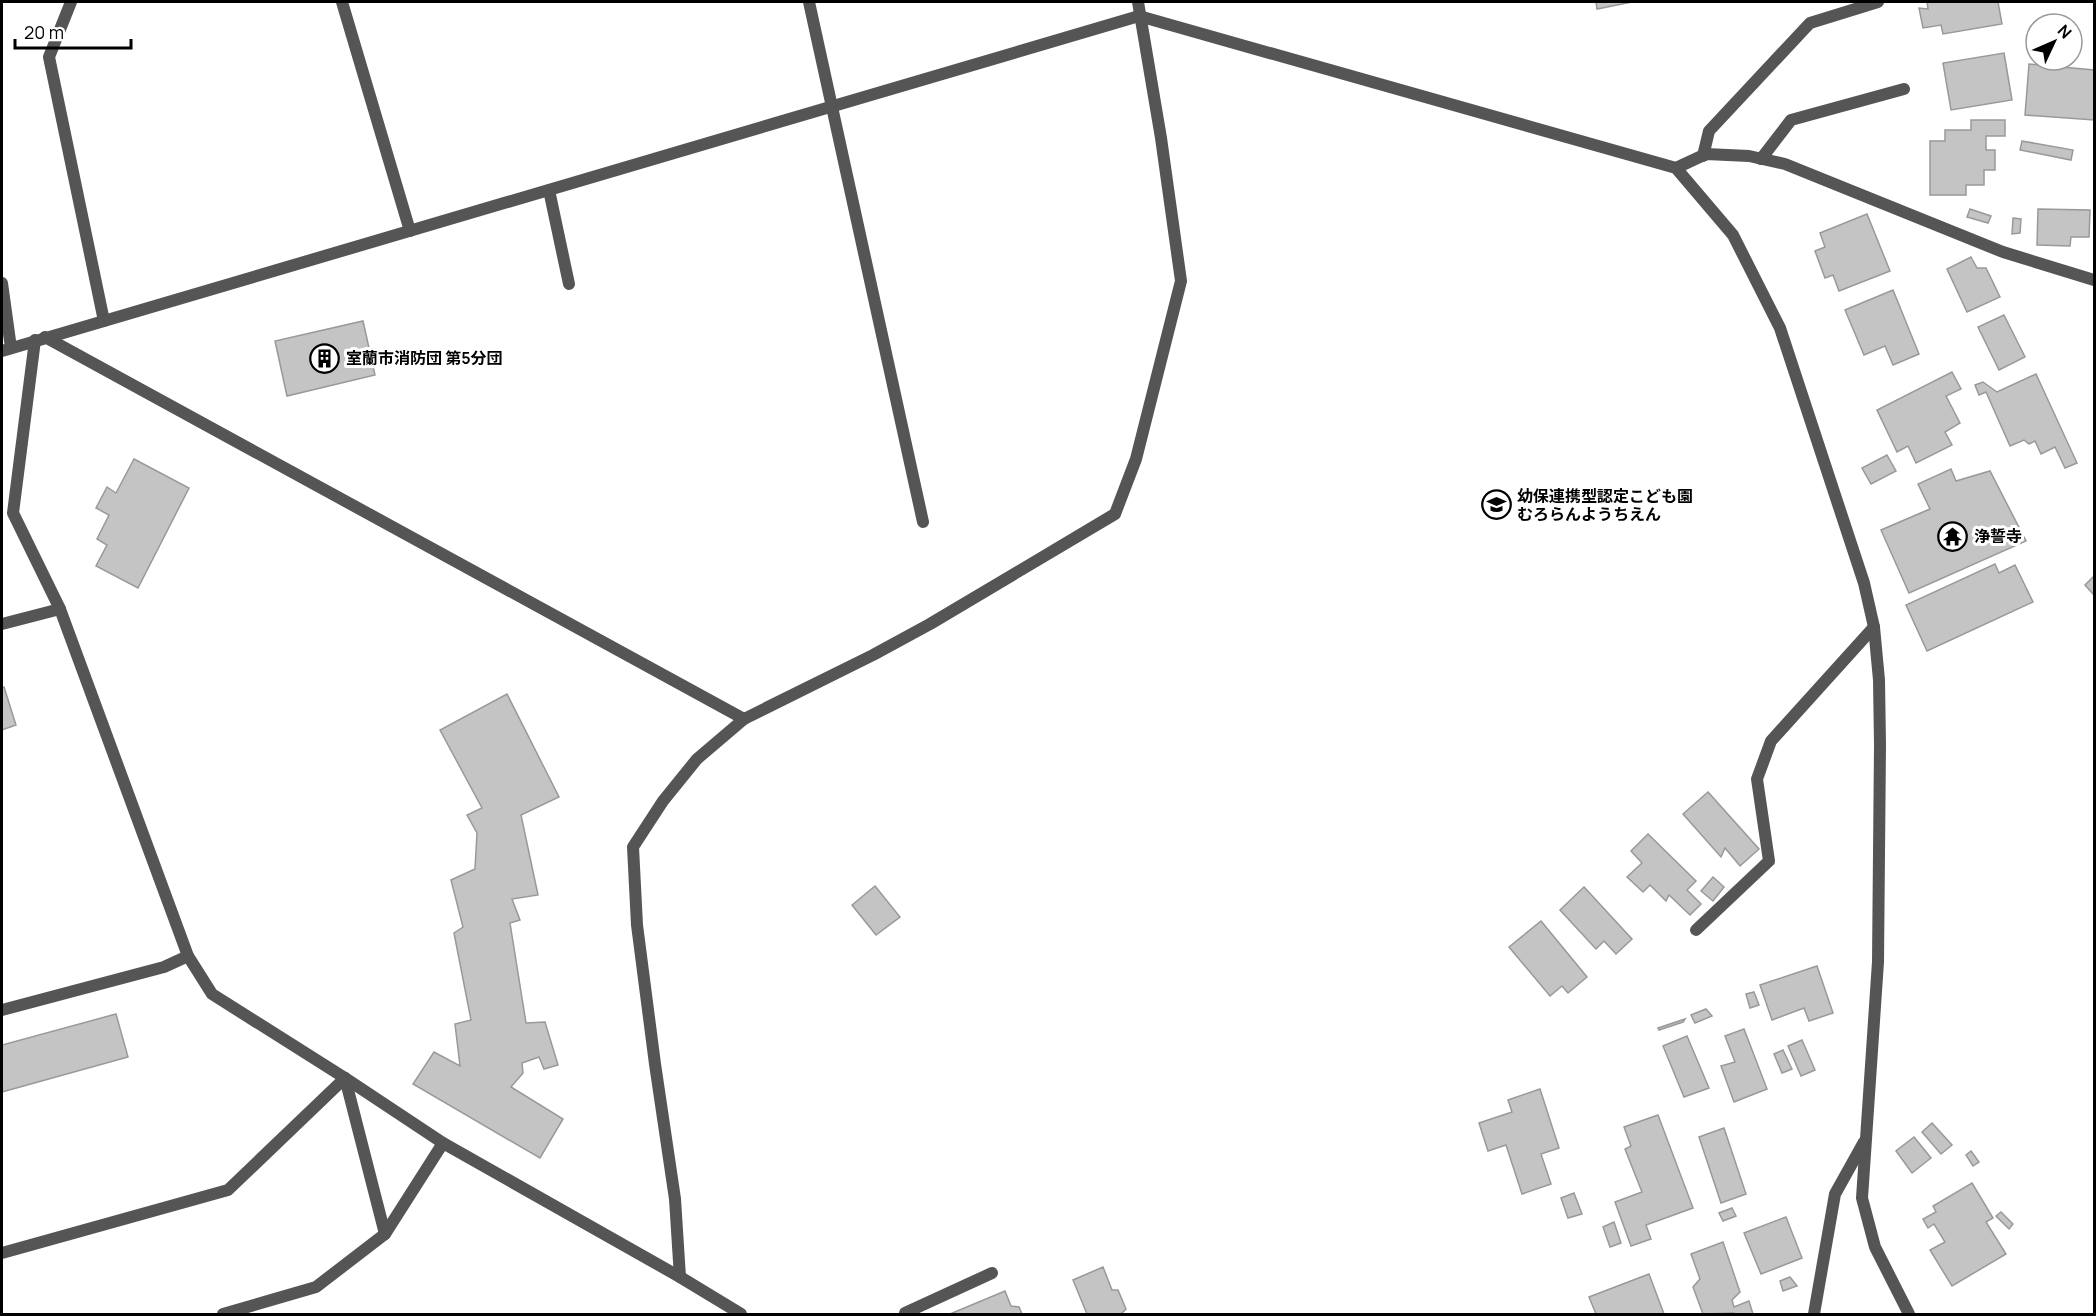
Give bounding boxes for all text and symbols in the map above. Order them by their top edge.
scale bar [15,12,130,50]
north arrow [2024,12,2084,72]
text: 20 m [24,20,64,44]
text: N [2053,20,2077,43]
building icon: 室蘭市消防団 第5分団 [309,342,341,374]
place label: 室蘭市消防団 第5分団 [346,347,503,369]
place label: 幼保連携型認定こども園 むろらんようちえん [1517,485,1693,525]
school or university icon: 幼保連携型認定こども園 むろらんようちえん [1480,489,1512,521]
temple icon: 浄誓寺 [1937,520,1969,552]
place label: 浄誓寺 [1974,525,2022,547]

